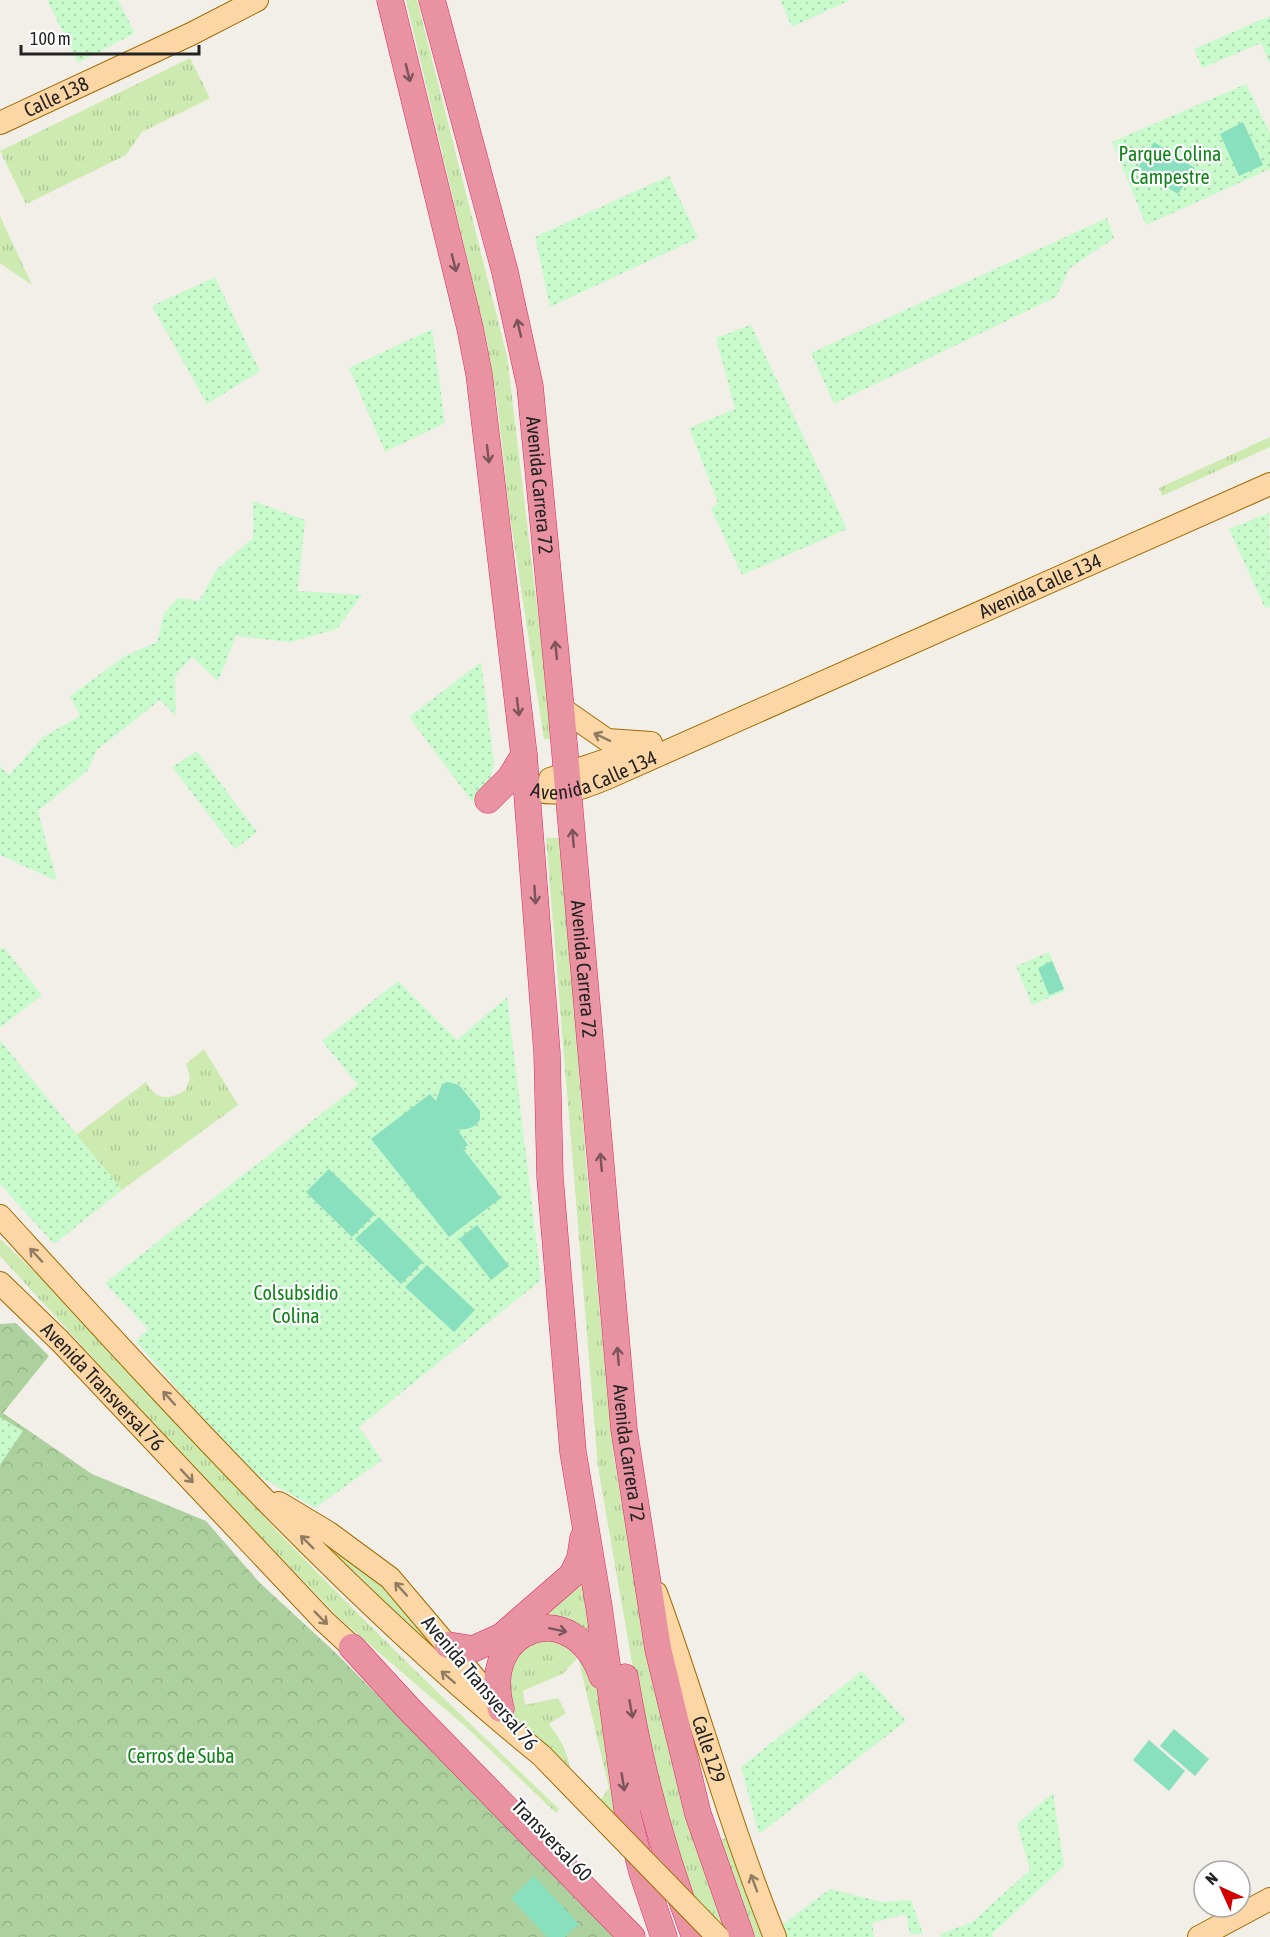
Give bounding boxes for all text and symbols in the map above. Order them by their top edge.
scale bar [21,18,200,56]
text: 100 m [30,28,71,49]
one-way arrow [403,63,415,82]
street label: Calle 138 [20,71,92,121]
park label: Parque Colina Campestre [1119,142,1221,188]
one-way arrow [449,253,461,272]
one-way arrow [512,319,524,338]
street label: Avenida Carrera 72 [522,415,558,555]
one-way arrow [483,444,494,464]
street label: Avenida Calle 134 [975,548,1105,623]
one-way arrow [550,640,561,660]
one-way arrow [513,697,524,717]
one-way arrow [593,730,611,742]
street label: Avenida Calle 134 [528,745,660,804]
one-way arrow [567,829,578,848]
one-way arrow [530,885,541,905]
street label: Avenida Carrera 72 [567,899,602,1039]
one-way arrow [595,1153,606,1173]
one-way arrow [29,1248,43,1263]
park label: Colsubsidio Colina [253,1281,339,1327]
street label: Avenida Transversal 76 [37,1317,169,1455]
one-way arrow [612,1347,623,1367]
street label: Avenida Carrera 72 [609,1383,650,1523]
one-way arrow [162,1391,176,1406]
one-way arrow [179,1469,194,1484]
one-way arrow [300,1535,315,1550]
one-way arrow [394,1582,408,1597]
one-way arrow [314,1610,328,1625]
street label: Avenida Transversal 76 [418,1611,543,1754]
one-way arrow [548,1625,567,1637]
one-way arrow [441,1670,456,1684]
one-way arrow [625,1698,636,1718]
street label: Calle 129 [688,1713,731,1785]
park label: Cerros de Suba [127,1744,235,1767]
one-way arrow [617,1772,628,1791]
street label: Transversal 60 [507,1794,597,1886]
north arrow [1192,1859,1252,1919]
text: N [1202,1869,1221,1888]
one-way arrow [747,1874,758,1892]

